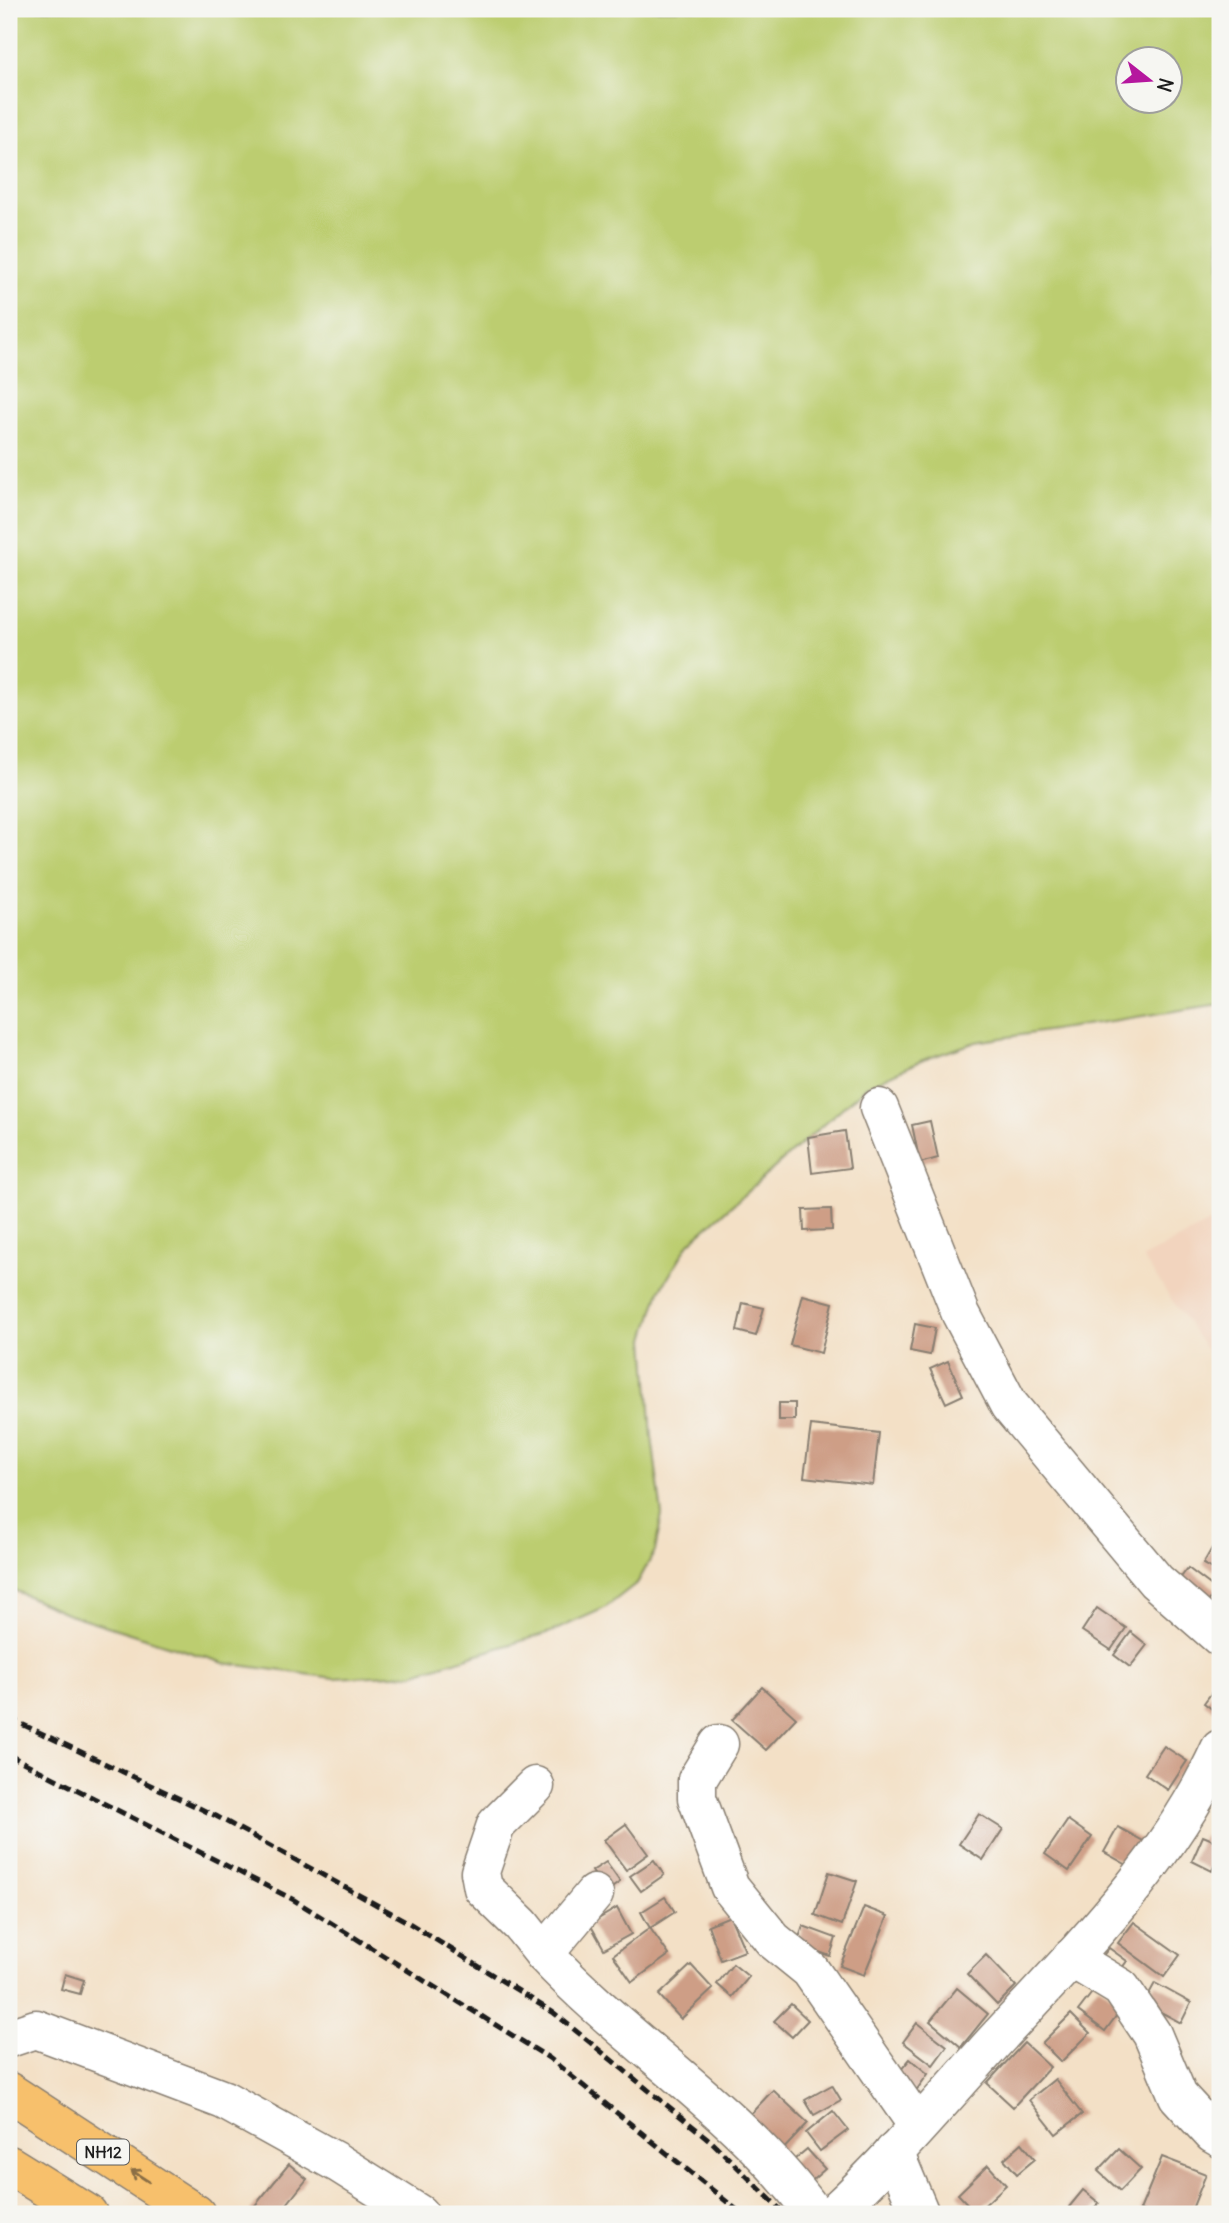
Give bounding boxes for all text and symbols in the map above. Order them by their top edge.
north arrow [1114,46,1184,116]
text: N [1152,75,1179,95]
road number: NH12 [77,2140,129,2164]
one-way arrow [131,2168,150,2183]

